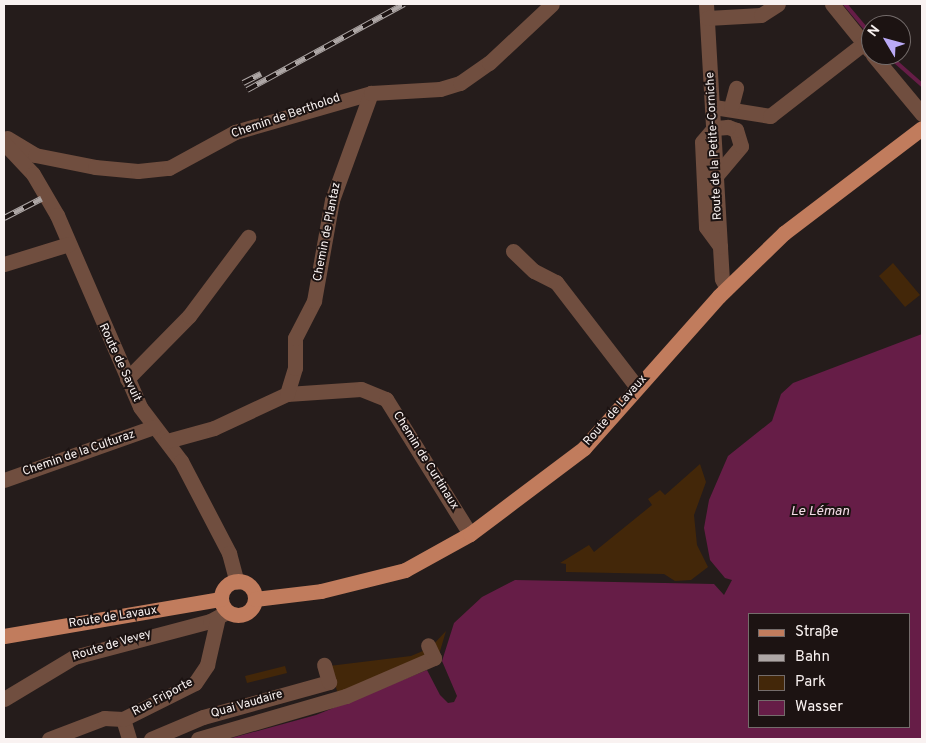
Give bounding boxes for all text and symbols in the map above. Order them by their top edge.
north arrow [861,15,911,65]
text: N [865,22,884,40]
street label: Route de la Petite-Corniche [704,72,726,220]
street label: Chemin de Bertholod [230,92,342,142]
street label: Chemin de Plantaz [311,181,345,283]
street label: Route de Savuit [95,322,143,404]
street label: Route de Lavaux [581,373,651,449]
street label: Chemin de Curtinaux [389,409,461,513]
street label: Chemin de la Culturaz [21,428,137,480]
water label: Le Léman [791,504,849,520]
street label: Route de Lavaux [68,604,158,632]
legend [748,613,911,728]
text: Straße [795,623,839,642]
street label: Route de Vevey [70,627,154,665]
text: Bahn [795,648,830,667]
text: Park [795,673,826,692]
street label: Rue Friporte [130,676,196,720]
street label: Quai Vaudaire [209,688,285,722]
text: Wasser [795,698,843,717]

